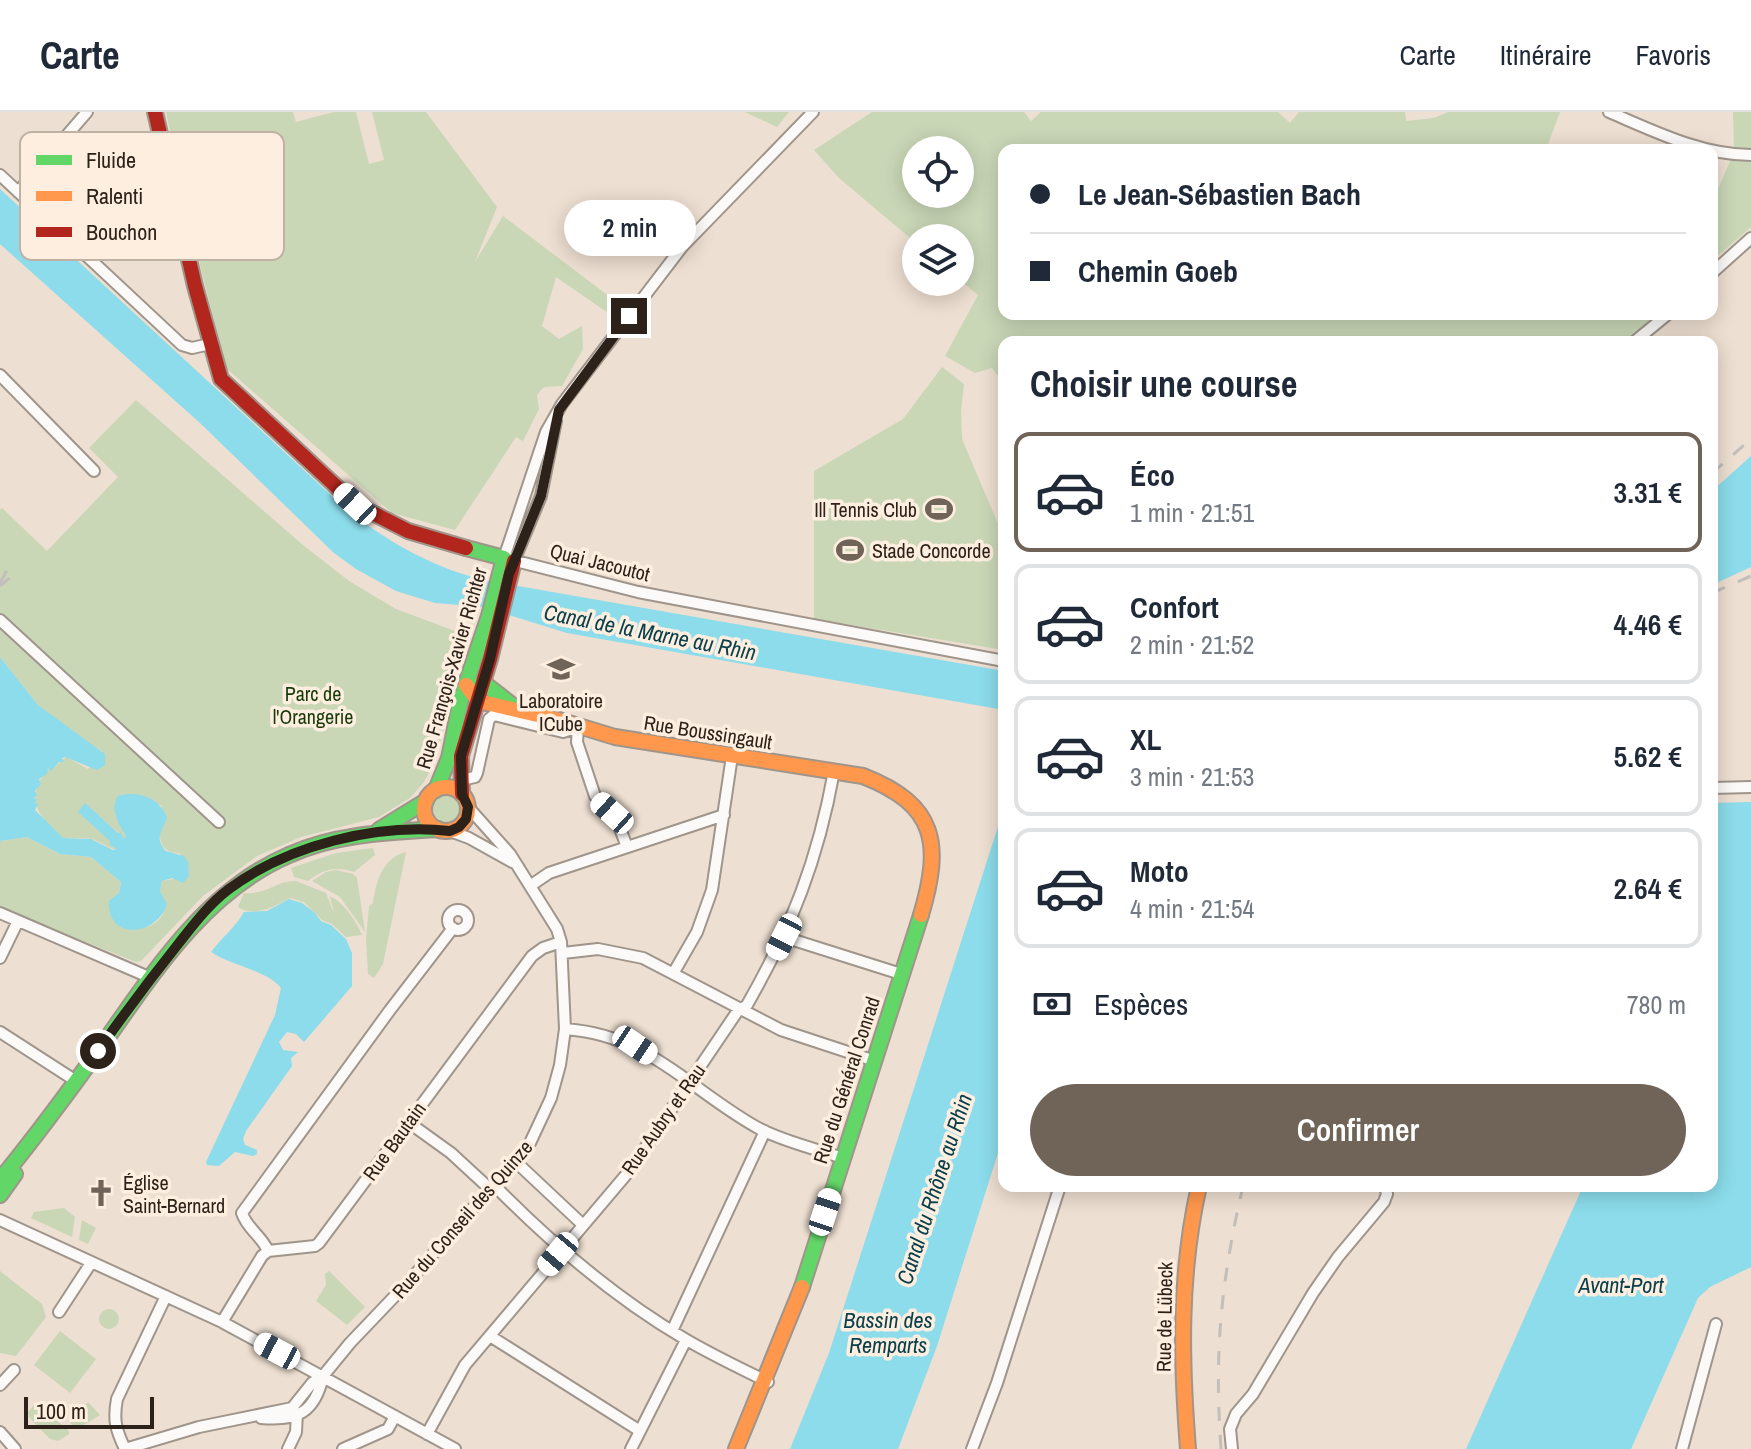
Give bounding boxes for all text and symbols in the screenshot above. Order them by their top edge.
text: Carte [40,30,120,81]
text: Carte [1400,36,1456,74]
text: Itinéraire [1500,36,1592,74]
text: Favoris [1636,36,1711,74]
legend [20,132,284,260]
map controls [902,136,974,296]
button: locate [902,136,974,208]
text: Fluide [86,145,136,175]
text: Le Jean-Sébastien Bach [1078,174,1361,214]
text: Ralenti [86,181,143,211]
callout: 2 min [563,200,695,256]
text: 2 min [603,210,657,245]
text: Bouchon [86,217,157,247]
button: layers [902,224,974,296]
text: Chemin Goeb [1078,251,1238,291]
route end [611,298,647,334]
text: Choisir une course [1030,360,1297,408]
text: Éco [1130,455,1175,495]
icon: car [1034,456,1106,528]
text: 3.31 € [1614,472,1682,512]
car [329,479,381,529]
sports icon: Ill Tennis Club [924,494,954,524]
text: 1 min · 21:51 [1130,495,1254,530]
place label: Ill Tennis Club [814,496,917,523]
sports icon: Stade Concorde [835,535,865,565]
street label: Quai Jacoutot [547,537,653,588]
place label: Stade Concorde [872,537,991,564]
street label: Rue François-Xavier Richter [409,564,493,772]
text: Confort [1130,587,1219,627]
icon: car [1034,588,1106,660]
water label: Canal de la Marne au Rhin [541,597,759,667]
text: 4.46 € [1614,604,1682,644]
text: 2 min · 21:52 [1130,627,1254,662]
school or university icon: Laboratoire ICube [546,654,576,684]
park label: Parc de l'Orangerie [273,680,353,730]
place label: Laboratoire ICube [519,687,603,737]
street label: Rue Boussingault [642,709,774,756]
text: XL [1130,719,1161,759]
icon: car [1034,720,1106,792]
text: 5.62 € [1614,736,1682,776]
text: 3 min · 21:53 [1130,759,1254,794]
car [586,788,638,838]
text: Moto [1130,851,1189,891]
icon: car [1034,852,1106,924]
text: 2.64 € [1614,868,1682,908]
text: 4 min · 21:54 [1130,891,1254,926]
car [762,910,806,964]
icon: cash [1030,982,1074,1026]
text: Espèces [1094,984,1188,1024]
text: 780 m [1627,987,1686,1022]
street label: Rue du Général Conrad [806,993,886,1167]
car [608,1022,662,1068]
route start [80,1033,116,1069]
street label: Rue Aubry et Rau [615,1058,711,1180]
button: Confirmer [1030,1084,1686,1176]
water label: Canal du Rhône au Rhin [889,1090,979,1288]
street label: Rue Bautain [356,1096,432,1186]
street label: Rue du Conseil des Quinze [386,1134,538,1304]
place label: Église Saint-Bernard [123,1169,225,1219]
church icon: Église Saint-Bernard [86,1178,116,1208]
car [806,1185,844,1239]
car [533,1228,583,1280]
street label: Rue de Lübeck [1150,1261,1178,1372]
water label: Avant-Port [1578,1270,1664,1300]
water label: Bassin des Remparts [843,1305,933,1360]
car [250,1329,304,1373]
scale bar [24,1393,154,1429]
text: 100 m [36,1396,86,1426]

